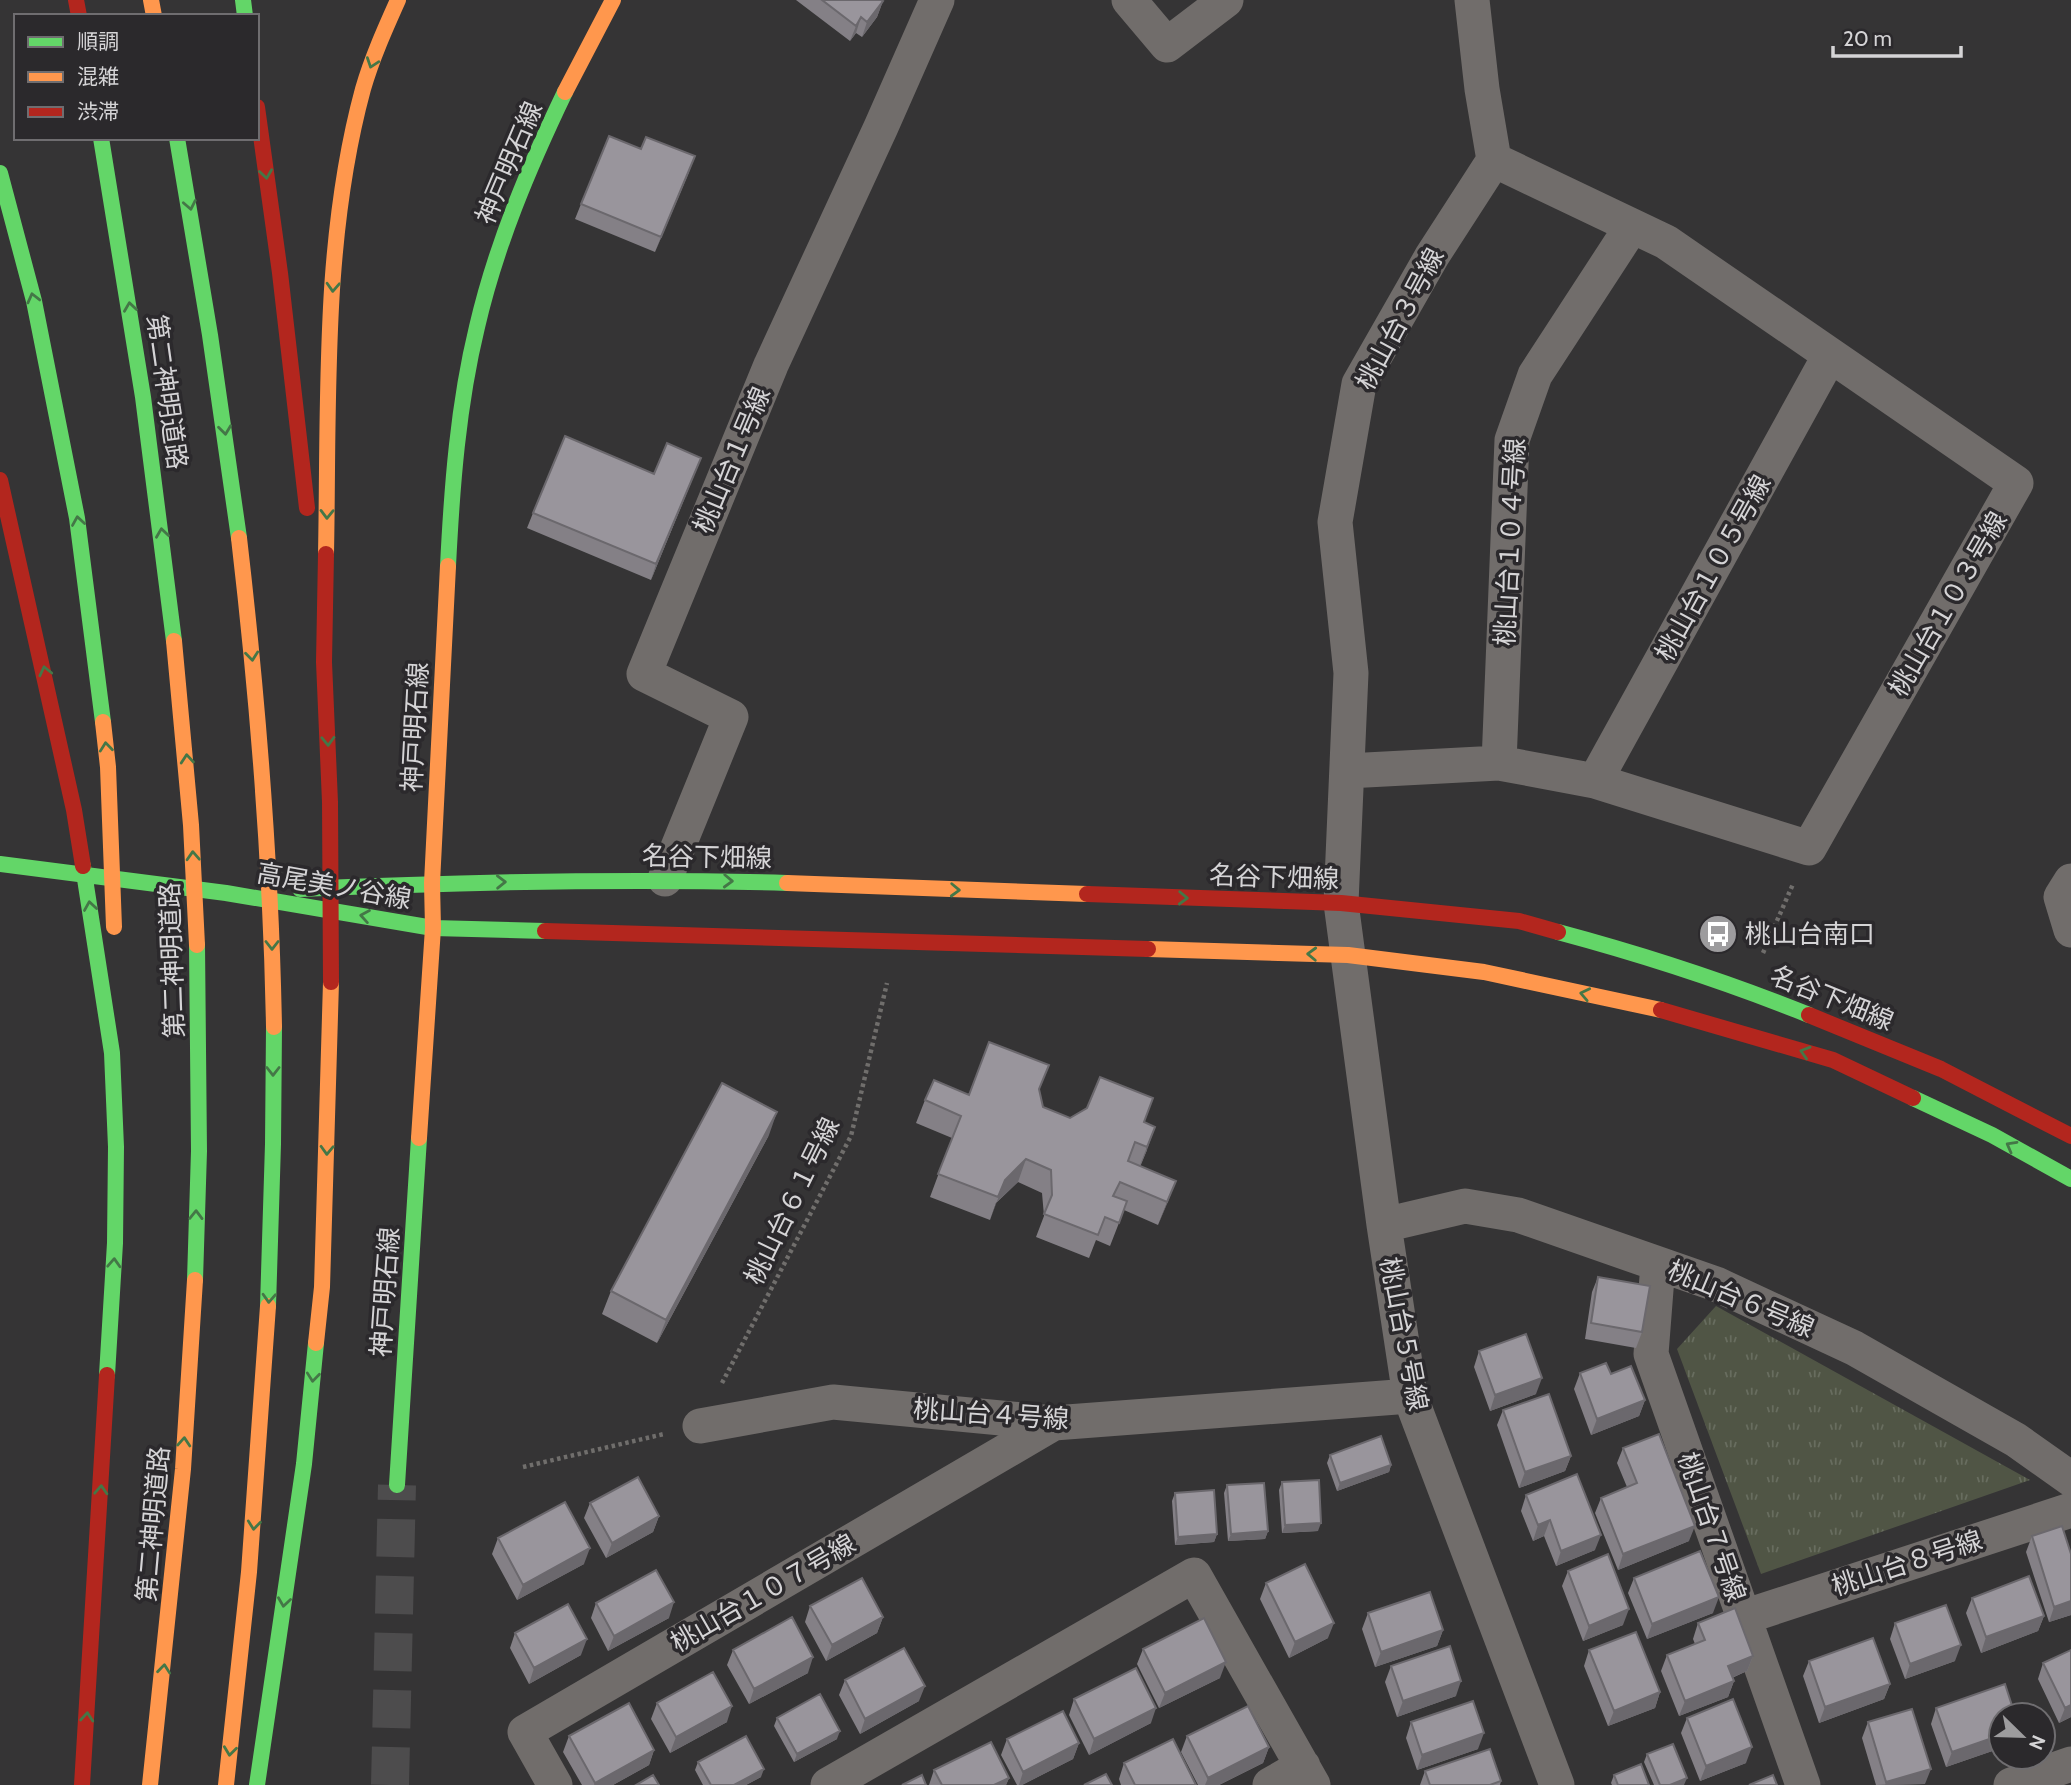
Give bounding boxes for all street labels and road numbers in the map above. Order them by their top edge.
street label: 神戸明石線 [469,97,549,229]
street label: 桃山台３号線 [1349,243,1451,395]
street label: 第二神明道路 [140,313,194,471]
street label: 桃山台１号線 [687,382,777,538]
street label: 桃山台１０４号線 [1489,437,1531,647]
street label: 桃山台１０５号線 [1649,469,1777,667]
street label: 桃山台１０３号線 [1882,506,2014,702]
street label: 神戸明石線 [396,661,434,793]
street label: 名谷下畑線 [642,840,772,874]
street label: 高尾美ノ谷線 [254,857,414,915]
street label: 名谷下畑線 [1208,859,1340,895]
street label: 第二神明道路 [153,881,191,1039]
street label: 名谷下畑線 [1766,959,1898,1037]
street label: 桃山台６１号線 [738,1112,846,1290]
street label: 神戸明石線 [365,1226,405,1358]
street label: 桃山台５号線 [1373,1254,1435,1414]
street label: 桃山台６号線 [1663,1254,1819,1344]
street label: 桃山台４号線 [912,1393,1070,1435]
street label: 第二神明道路 [130,1445,176,1603]
street label: 桃山台７号線 [1671,1448,1753,1606]
street label: 桃山台８号線 [1828,1524,1986,1602]
street label: 桃山台１０７号線 [665,1527,861,1659]

